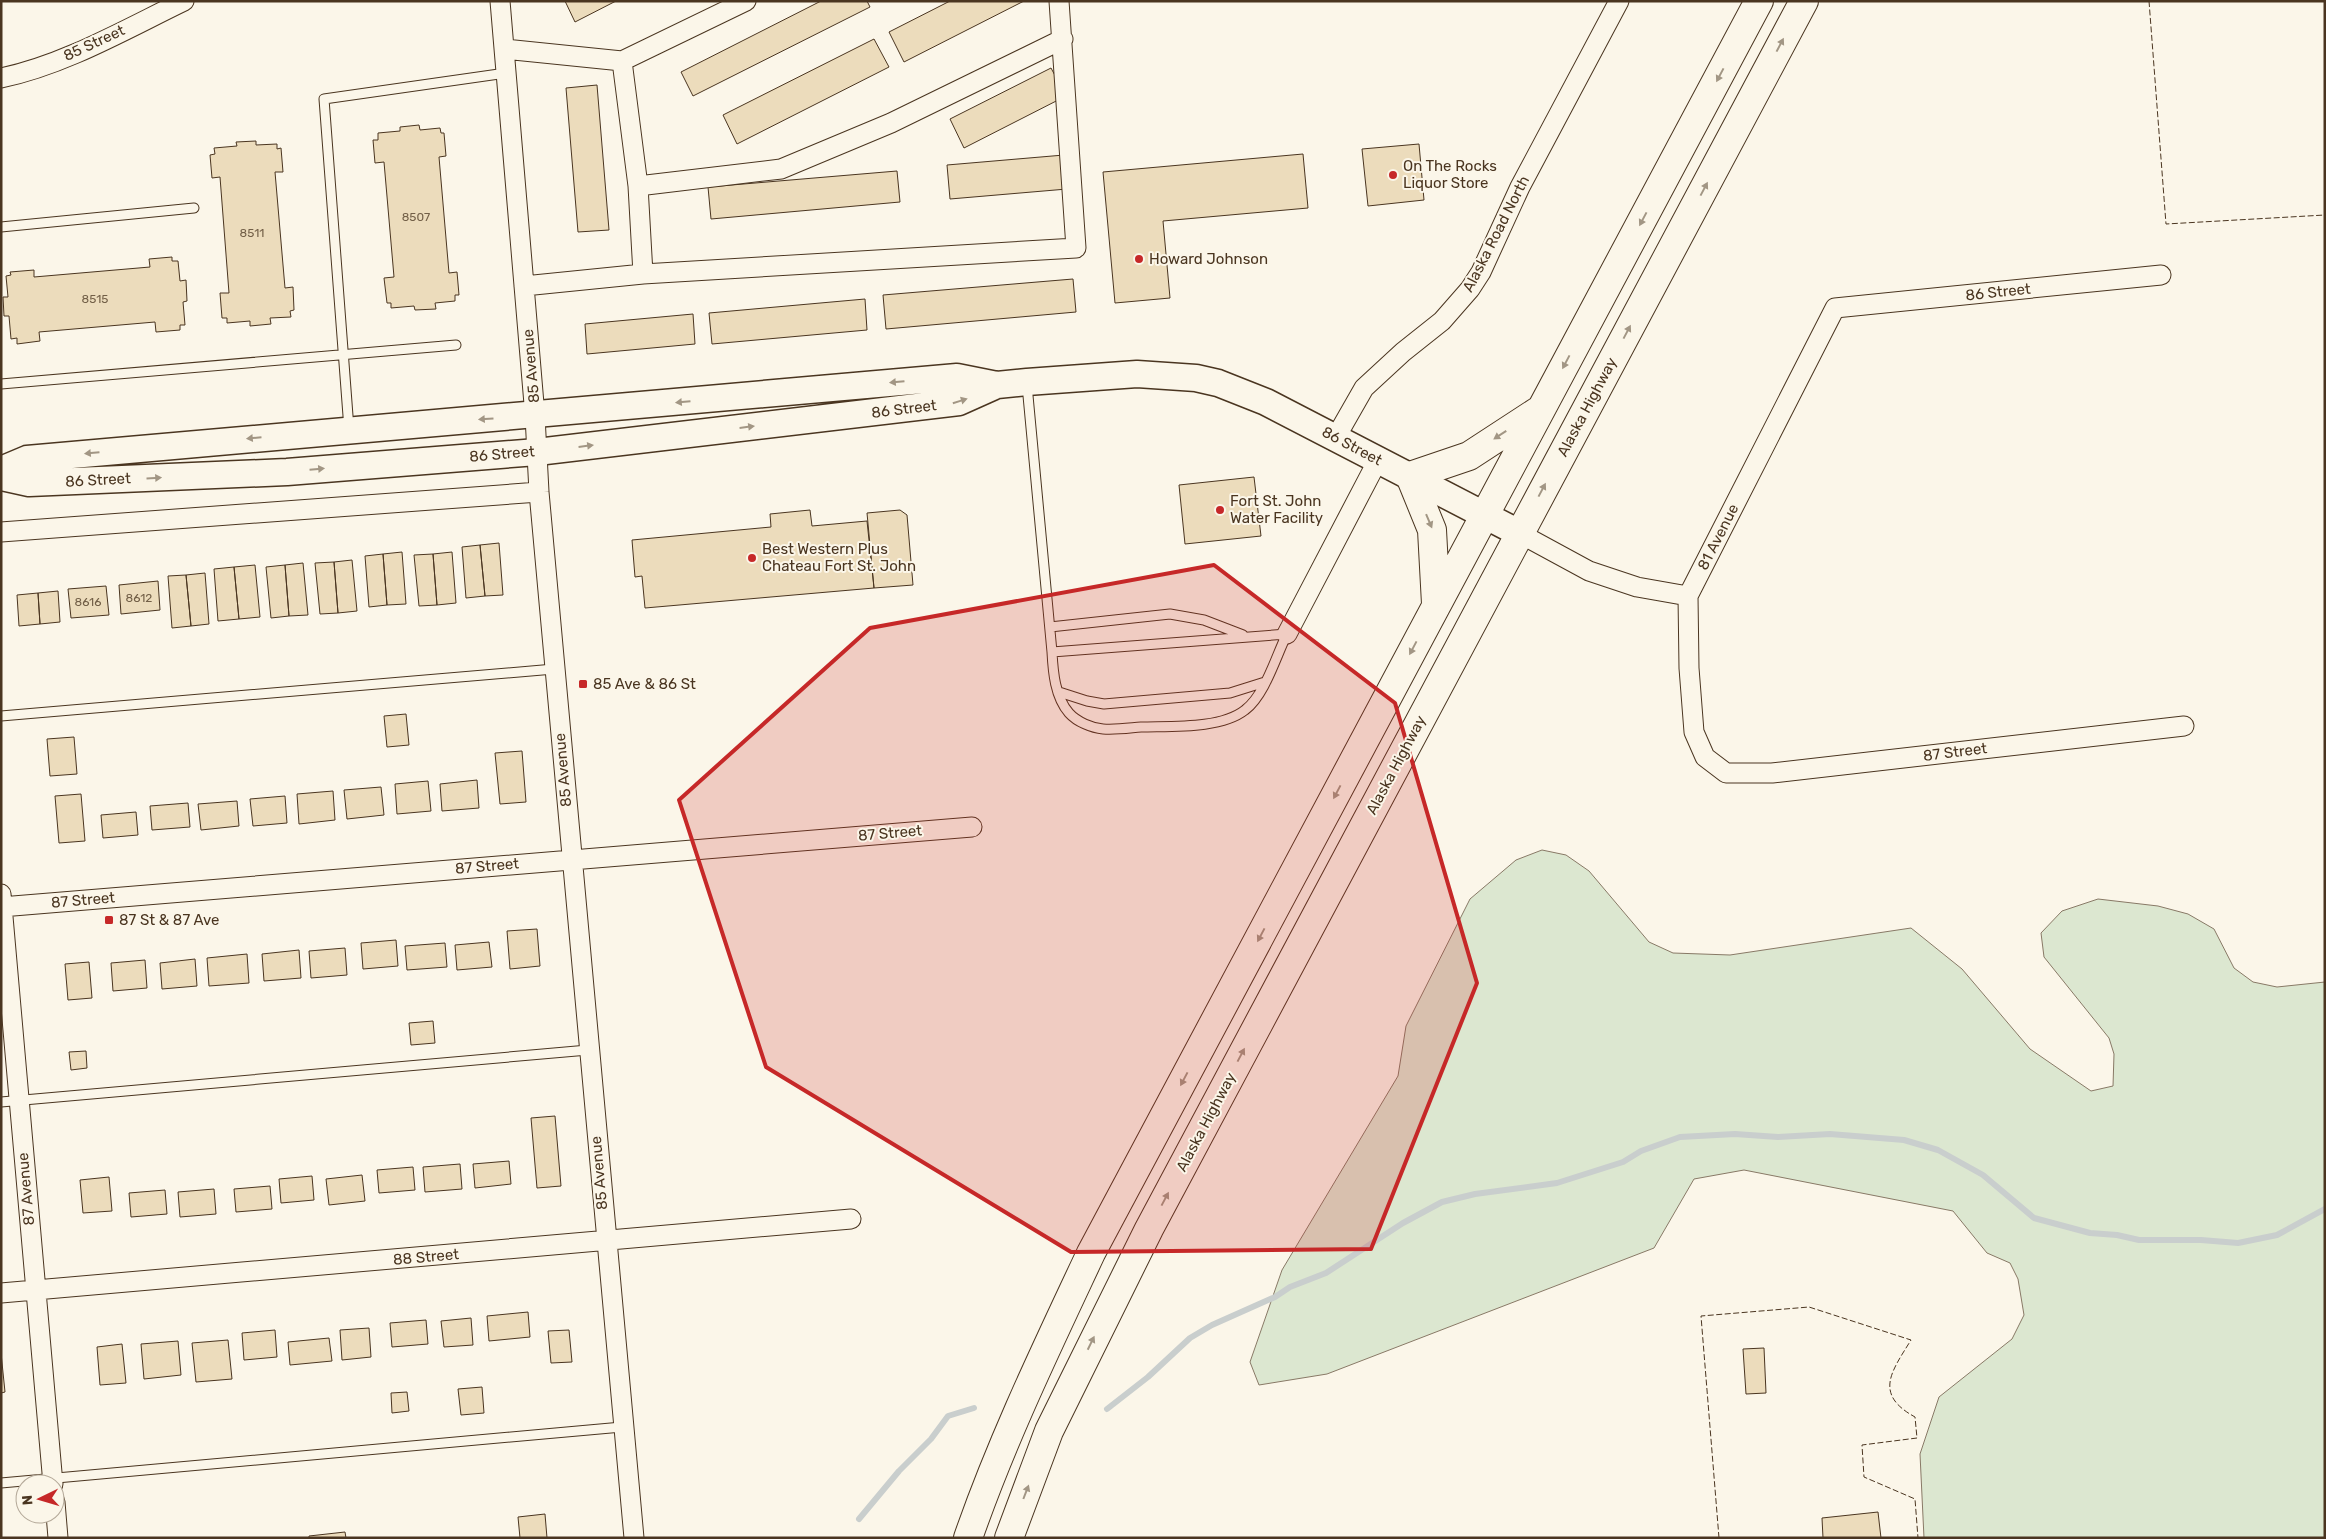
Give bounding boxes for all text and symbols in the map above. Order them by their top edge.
street label: 85 Street [61,21,128,65]
one-way arrow [1776,38,1784,52]
one-way arrow [1716,68,1724,83]
place label: On The Rocks Liquor Store [1403,157,1497,192]
marker: On The Rocks Liquor Store [1387,169,1399,181]
street label: Alaska Road North [1459,173,1533,295]
one-way arrow [1700,181,1708,196]
house number: 8507 [402,210,430,224]
one-way arrow [1639,212,1648,225]
house number: 8511 [240,226,264,240]
place label: Howard Johnson [1149,250,1268,268]
marker: Howard Johnson [1133,253,1145,265]
street label: 86 Street [1964,280,2032,304]
house number: 8515 [82,292,108,306]
one-way arrow [1623,325,1632,339]
street label: 85 Avenue [519,328,543,404]
street label: Alaska Highway [1553,354,1621,460]
one-way arrow [1562,355,1571,368]
one-way arrow [889,378,905,386]
street label: 86 Street [870,396,938,422]
one-way arrow [953,396,968,404]
one-way arrow [675,398,691,406]
one-way arrow [478,416,494,424]
one-way arrow [740,423,756,431]
street label: 86 Street [1319,423,1385,469]
one-way arrow [1494,431,1507,440]
one-way arrow [246,434,262,442]
street label: 86 Street [469,442,536,466]
one-way arrow [578,442,594,450]
one-way arrow [84,449,100,457]
one-way arrow [309,465,325,473]
street label: 86 Street [65,469,131,491]
one-way arrow [147,473,163,481]
one-way arrow [1538,483,1546,498]
place label: Fort St. John Water Facility [1230,492,1323,527]
street label: 81 Avenue [1694,501,1742,573]
marker: Fort St. John Water Facility [1214,504,1226,516]
one-way arrow [1425,514,1433,528]
place label: Best Western Plus Chateau Fort St. John [762,540,916,575]
marker: Best Western Plus Chateau Fort St. John [746,552,758,564]
house number: 8612 [126,591,152,605]
house number: 8616 [75,595,101,609]
one-way arrow [1409,641,1417,656]
place label: 85 Ave & 86 St [593,675,696,693]
marker: 85 Ave & 86 St [577,678,589,690]
street label: Alaska Highway [1362,712,1430,818]
street label: 85 Avenue [551,732,575,808]
street label: 87 Street [1922,739,1988,765]
one-way arrow [1333,785,1341,799]
street label: 87 Street [857,821,923,845]
street label: 87 Street [454,854,520,878]
street label: 87 Street [50,888,116,912]
place label: 87 St & 87 Ave [119,911,219,929]
marker: 87 St & 87 Ave [103,914,115,926]
one-way arrow [1256,929,1265,942]
one-way arrow [1237,1048,1245,1062]
street label: Alaska Highway [1172,1069,1240,1175]
one-way arrow [1180,1072,1188,1086]
street label: 85 Avenue [587,1135,611,1211]
street label: 87 Avenue [14,1152,38,1226]
one-way arrow [1161,1191,1169,1206]
street label: 88 Street [392,1245,460,1269]
one-way arrow [1087,1336,1095,1351]
north arrow [15,1474,65,1524]
one-way arrow [1022,1484,1030,1499]
text: N [19,1494,36,1506]

